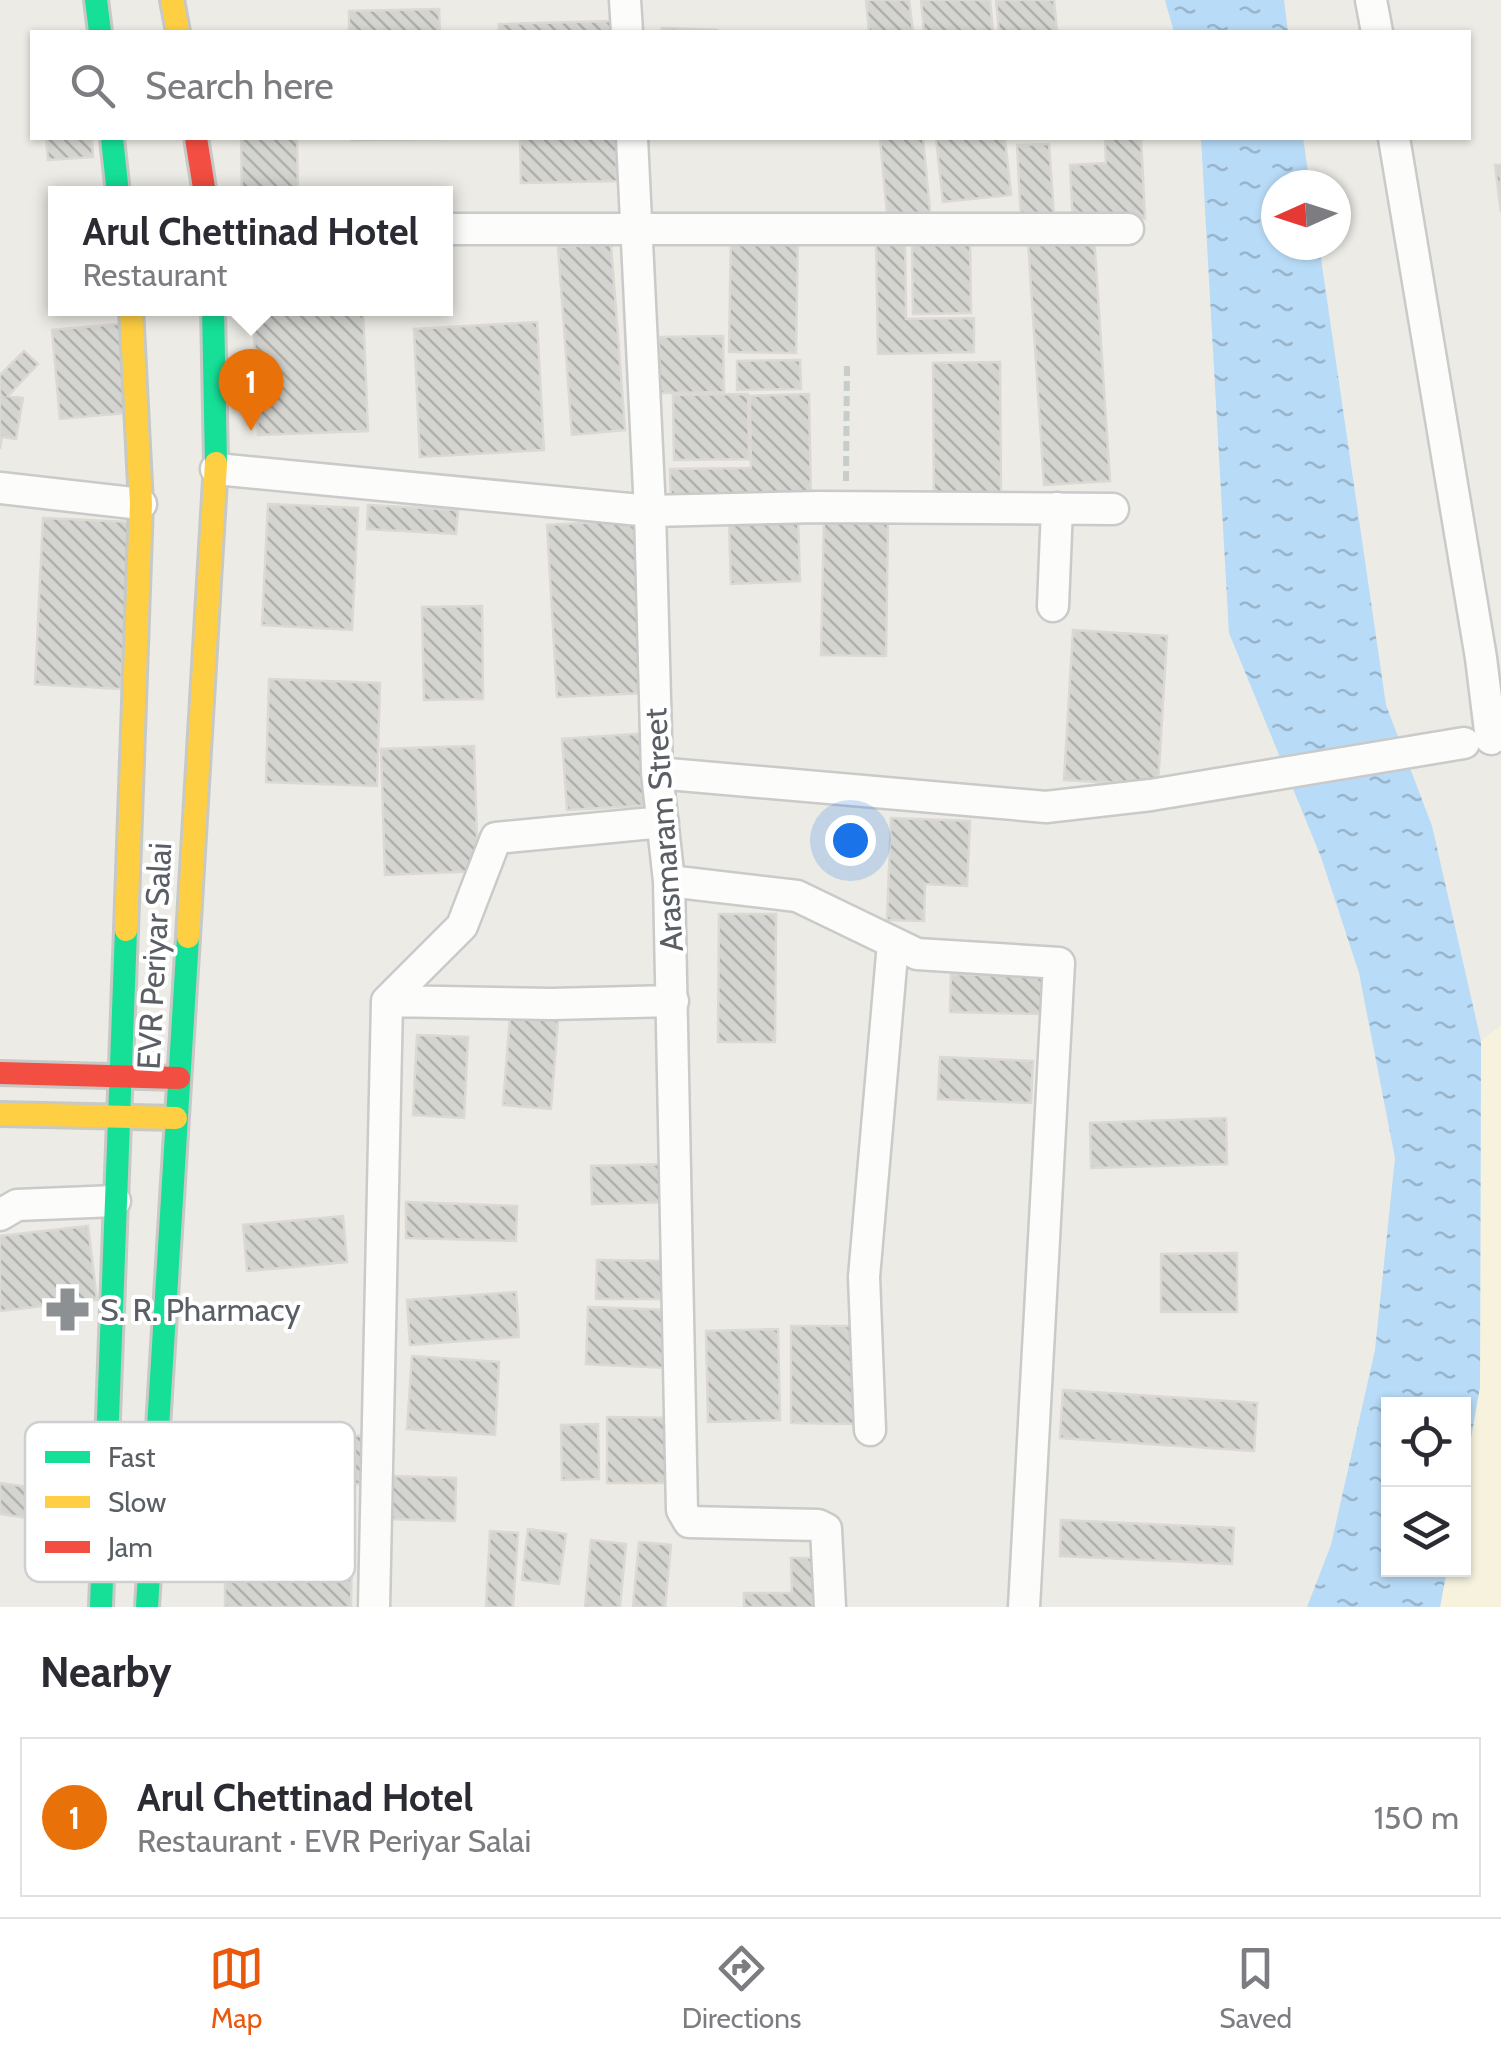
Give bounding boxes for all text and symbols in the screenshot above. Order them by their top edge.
search box [30,30,1471,140]
icon: search [65,58,120,113]
text: Search here [145,62,334,109]
north arrow [1261,170,1351,260]
popup [48,186,453,316]
text: Arul Chettinad Hotel [82,208,419,255]
text: Restaurant [82,255,227,294]
pin: 1 [218,348,284,431]
street label: Arasmaram Street [635,707,691,953]
your location [825,815,876,866]
street label: EVR Periyar Salai [129,841,179,1071]
pharmacy icon: S. R. Pharmacy [43,1285,91,1333]
place label: S. R. Pharmacy [100,1290,301,1329]
map controls [1381,1397,1471,1577]
button: locate [1381,1397,1471,1487]
legend [25,1422,355,1582]
text: Fast [108,1440,156,1474]
text: Slow [108,1485,166,1519]
button: layers [1381,1487,1471,1577]
text: Jam [107,1530,153,1564]
text: Nearby [40,1646,172,1698]
text: Arul Chettinad Hotel [137,1774,473,1821]
text: 1 [69,1798,80,1837]
text: 150 m [1374,1798,1459,1837]
text: Restaurant · EVR Periyar Salai [137,1821,531,1860]
tab: Map [209,1941,264,2035]
tab: Directions [682,1941,801,2035]
tab: Saved [1219,1941,1292,2035]

